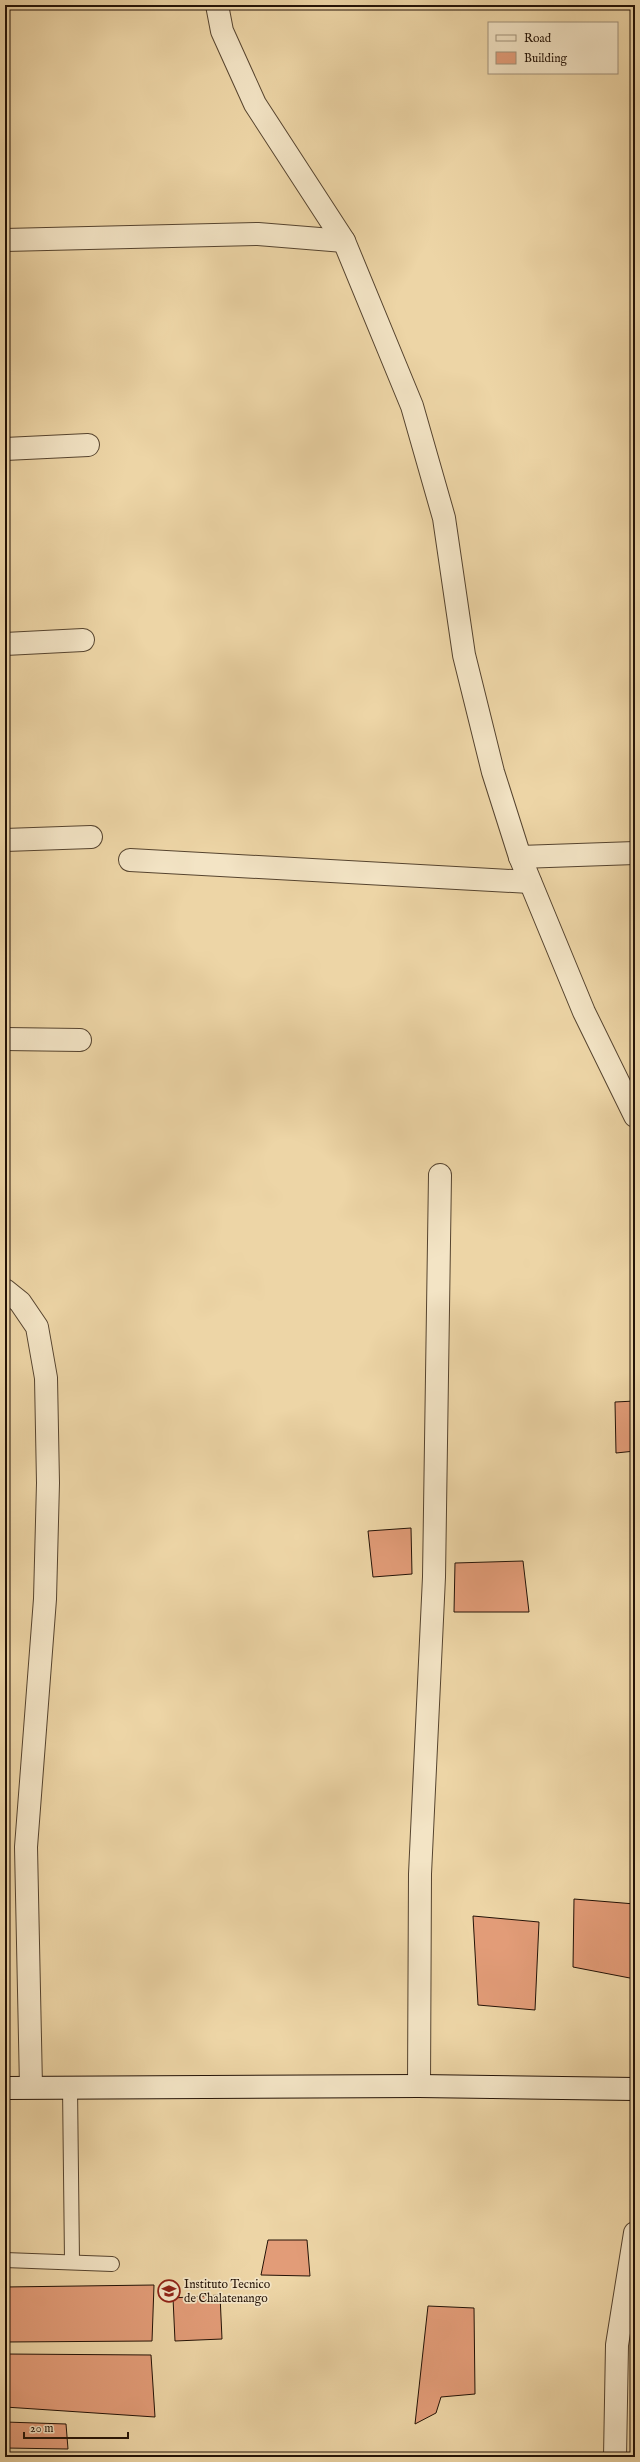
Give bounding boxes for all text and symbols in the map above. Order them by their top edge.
legend [488,22,618,74]
text: Road [524,31,552,46]
text: Building [524,51,568,66]
place label: Instituto Tecnico de Chalatenango [184,2277,271,2306]
school or university icon: Instituto Tecnico de Chalatenango [156,2278,182,2304]
scale bar [24,2414,128,2440]
text: 20 m [30,2421,53,2436]

